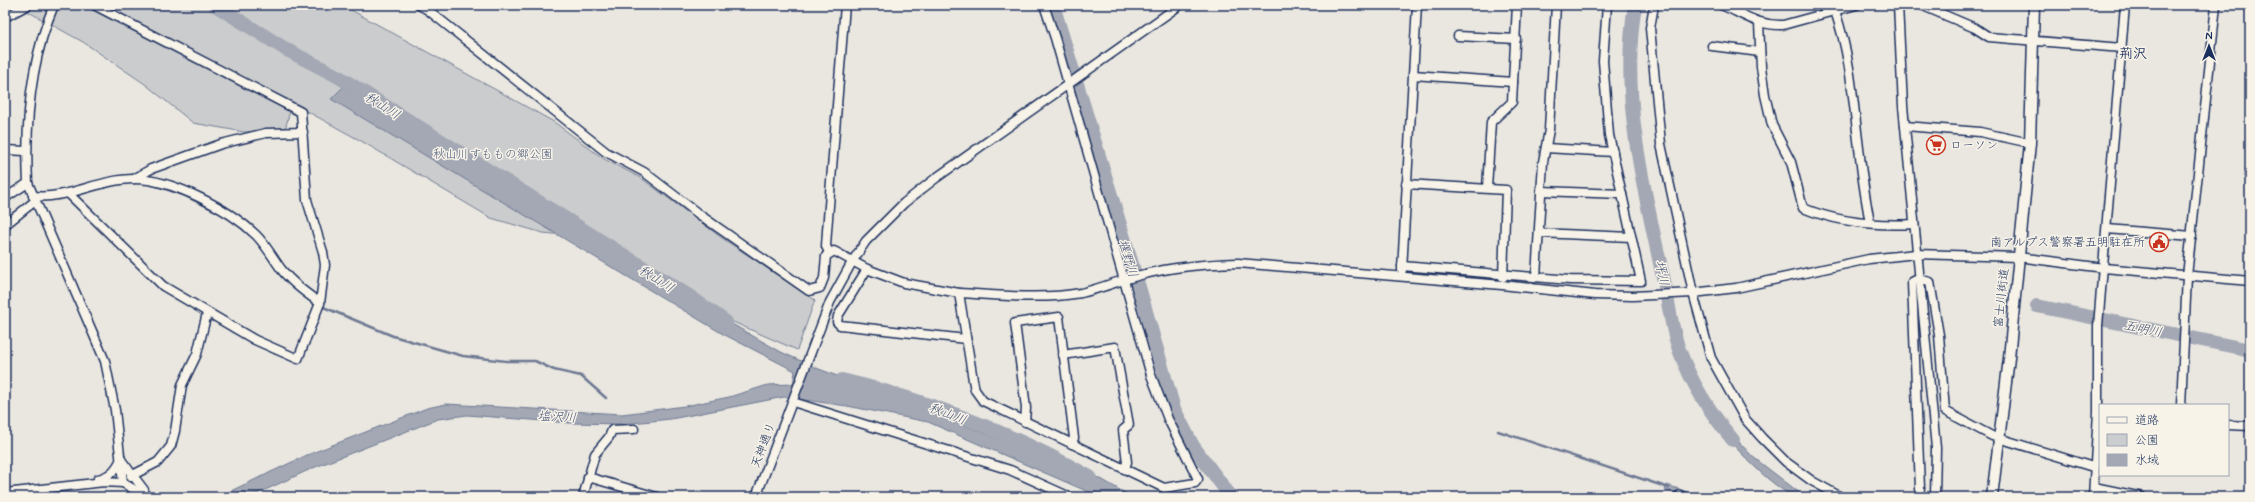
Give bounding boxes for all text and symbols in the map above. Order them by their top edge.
north arrow [2189,26,2229,66]
text: N [2205,30,2213,44]
district label: 荊沢 [2119,45,2147,63]
water label: 秋山川 [361,89,403,124]
supermarket icon: ローソン [1925,134,1947,156]
place label: ローソン [1950,138,1998,154]
park label: 秋山川すももの郷公園 [433,147,553,163]
public building icon: 南アルプス警察署五明駐在所 [2148,231,2170,253]
place label: 南アルプス警察署五明駐在所 [1990,235,2145,251]
water label: 堰野川 [1114,237,1141,280]
water label: 坪川 [1651,259,1673,288]
water label: 秋山川 [635,262,677,297]
street label: 富士川街道 [1991,267,2013,329]
water label: 五明川 [2122,317,2164,342]
water label: 秋山川 [926,399,969,429]
legend [2099,404,2229,476]
water label: 塩沢川 [537,408,577,427]
text: 道路 [2135,413,2159,429]
street label: 天神通り [748,420,780,471]
text: 公園 [2135,433,2159,449]
text: 水域 [2135,453,2159,469]

